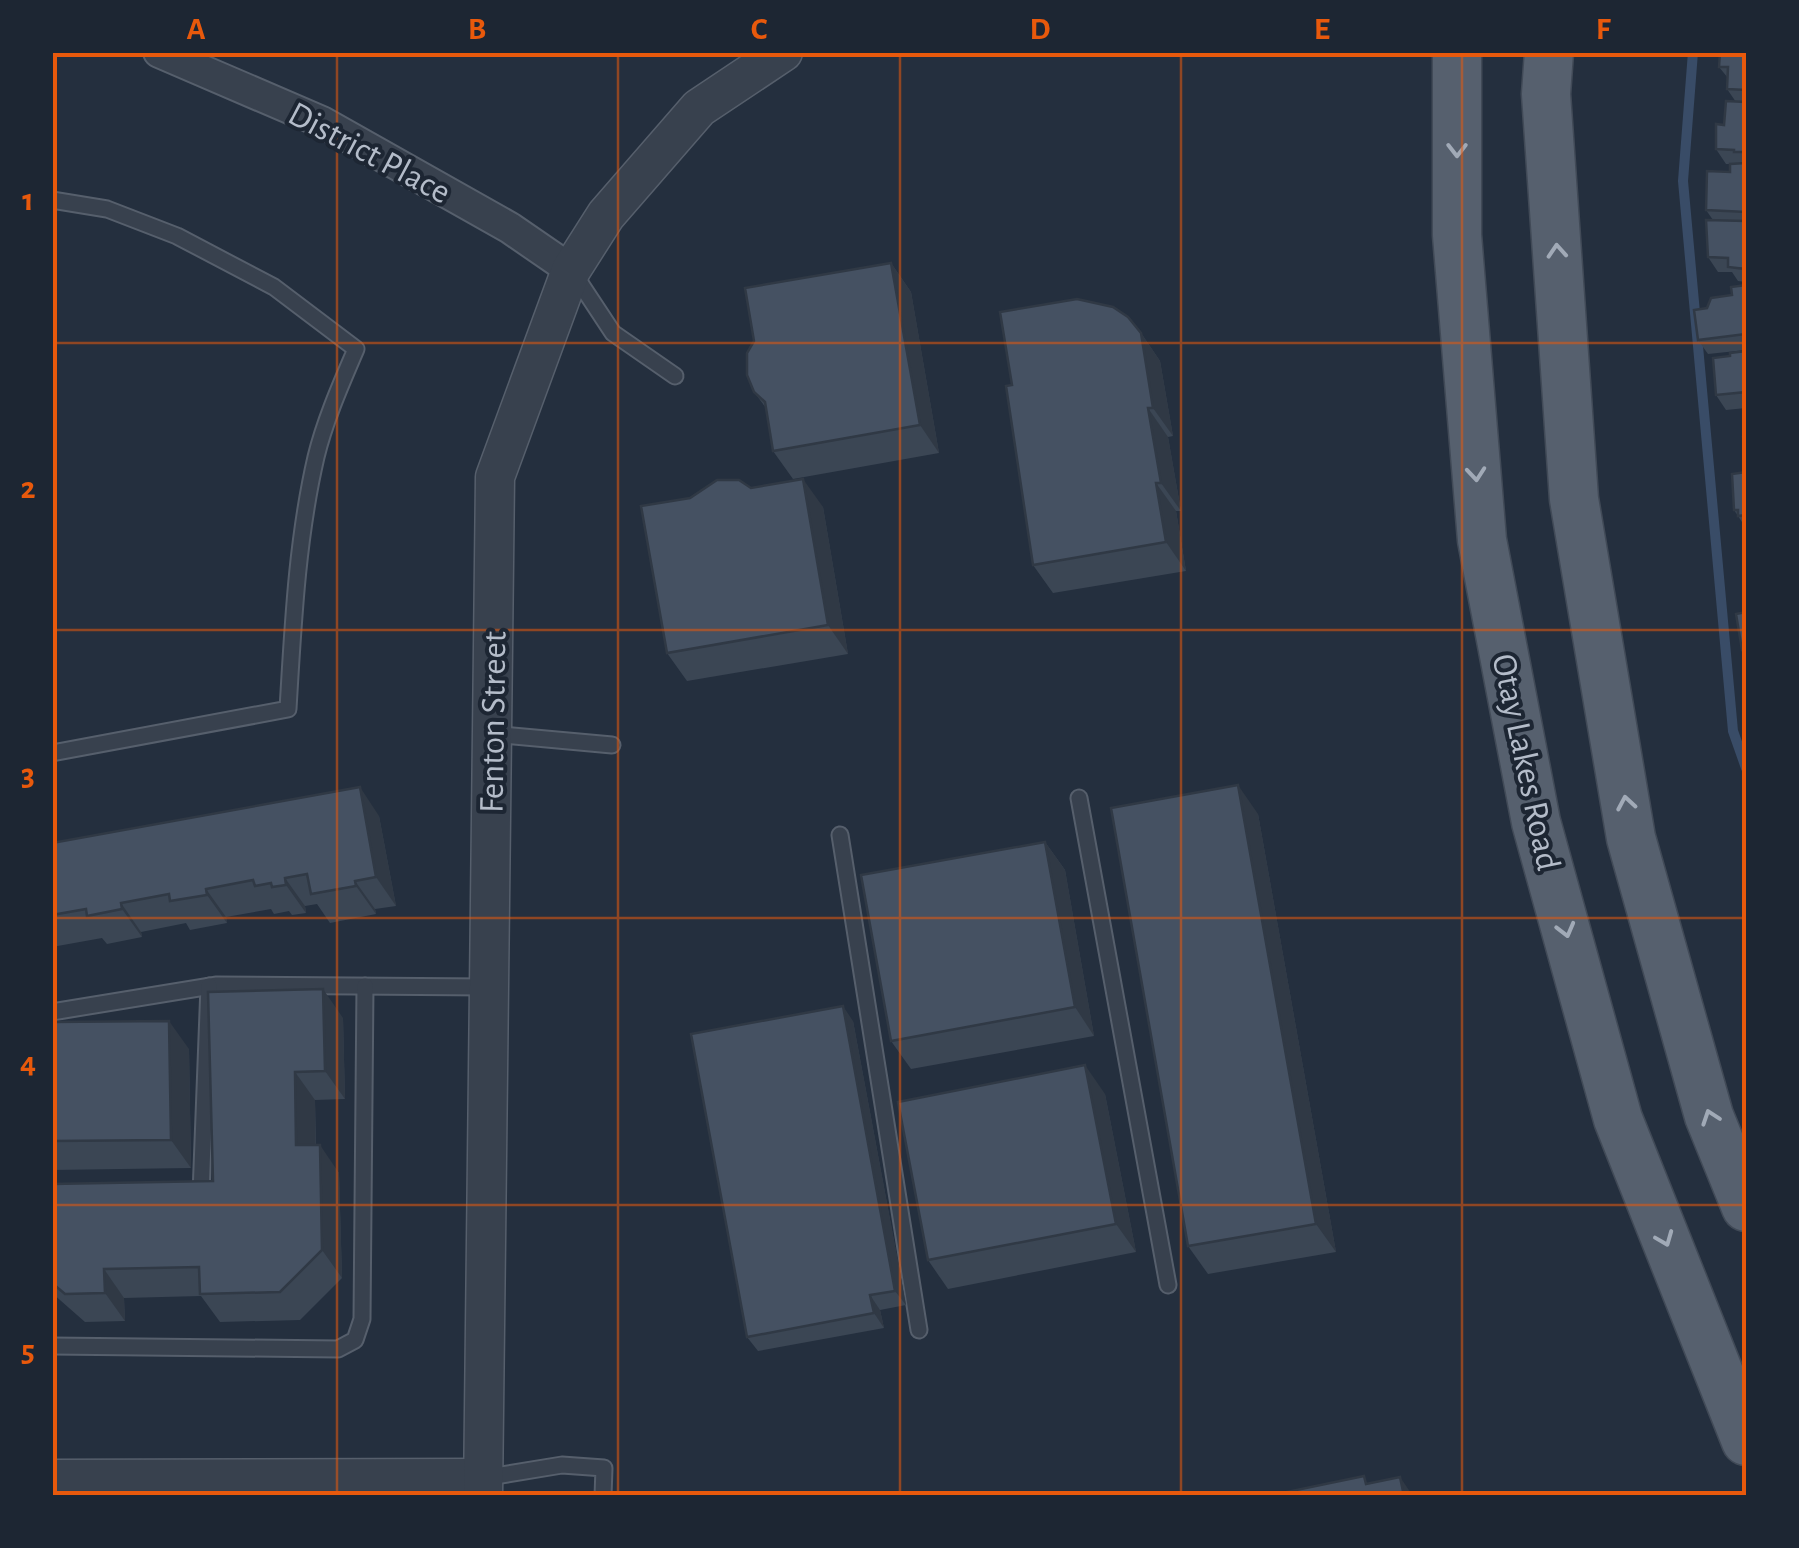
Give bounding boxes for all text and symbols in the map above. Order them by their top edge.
text: A [186,13,206,45]
text: B [468,13,486,45]
text: C [751,13,768,45]
text: D [1030,13,1051,45]
text: E [1314,13,1330,45]
text: F [1596,13,1612,45]
street label: District Place [283,96,456,211]
one-way arrow [1446,142,1468,158]
text: 1 [22,184,34,216]
one-way arrow [1547,243,1568,259]
one-way arrow [1465,467,1487,483]
text: 2 [20,472,36,504]
street label: Fenton Street [474,631,513,813]
street label: Otay Lakes Road [1485,651,1566,874]
text: 3 [21,759,35,791]
one-way arrow [1616,795,1637,812]
one-way arrow [1554,921,1575,938]
text: 4 [20,1047,36,1079]
one-way arrow [1702,1110,1722,1127]
one-way arrow [1654,1229,1674,1246]
text: 5 [21,1335,35,1367]

